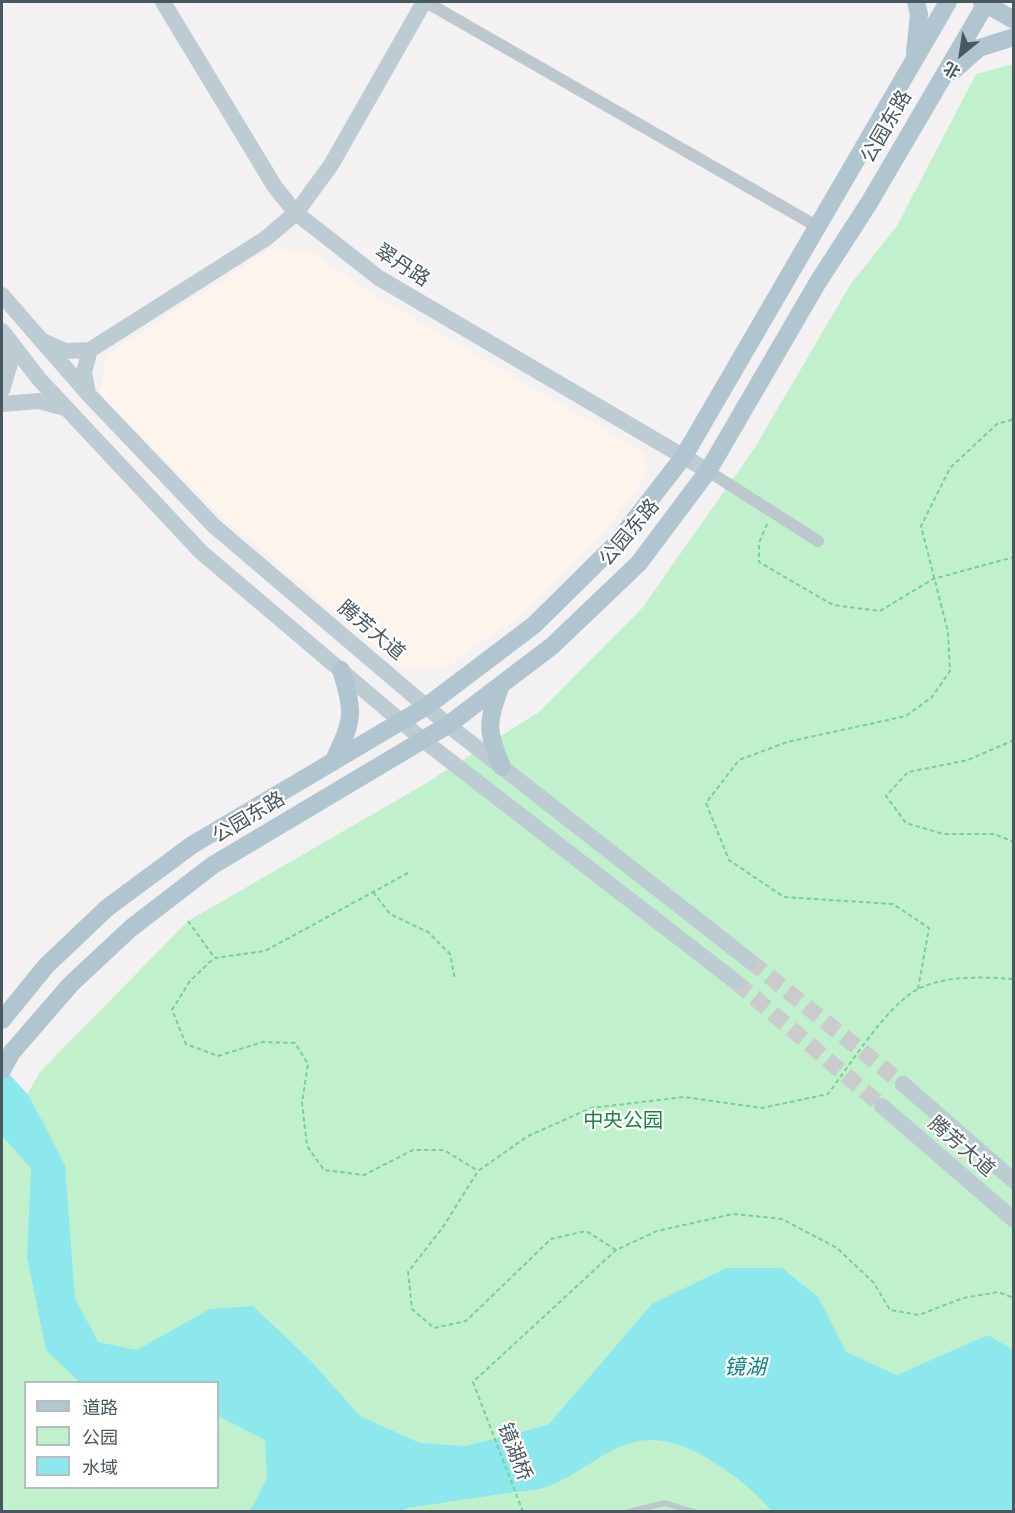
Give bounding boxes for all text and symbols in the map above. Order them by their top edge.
north arrow [931,24,991,84]
text: 北 [941,59,963,81]
street label: 公园东路 [857,86,917,168]
street label: 翠丹路 [370,240,434,292]
street label: 公园东路 [595,495,665,571]
street label: 腾芳大道 [333,596,409,666]
street label: 公园东路 [209,787,289,849]
park label: 中央公园 [583,1109,663,1133]
street label: 腾芳大道 [923,1112,999,1182]
water label: 镜湖 [724,1355,766,1381]
legend [24,1381,219,1489]
text: 道路 [82,1398,118,1418]
street label: 镜湖桥 [492,1420,536,1484]
text: 公园 [82,1428,118,1448]
text: 水域 [82,1458,118,1478]

